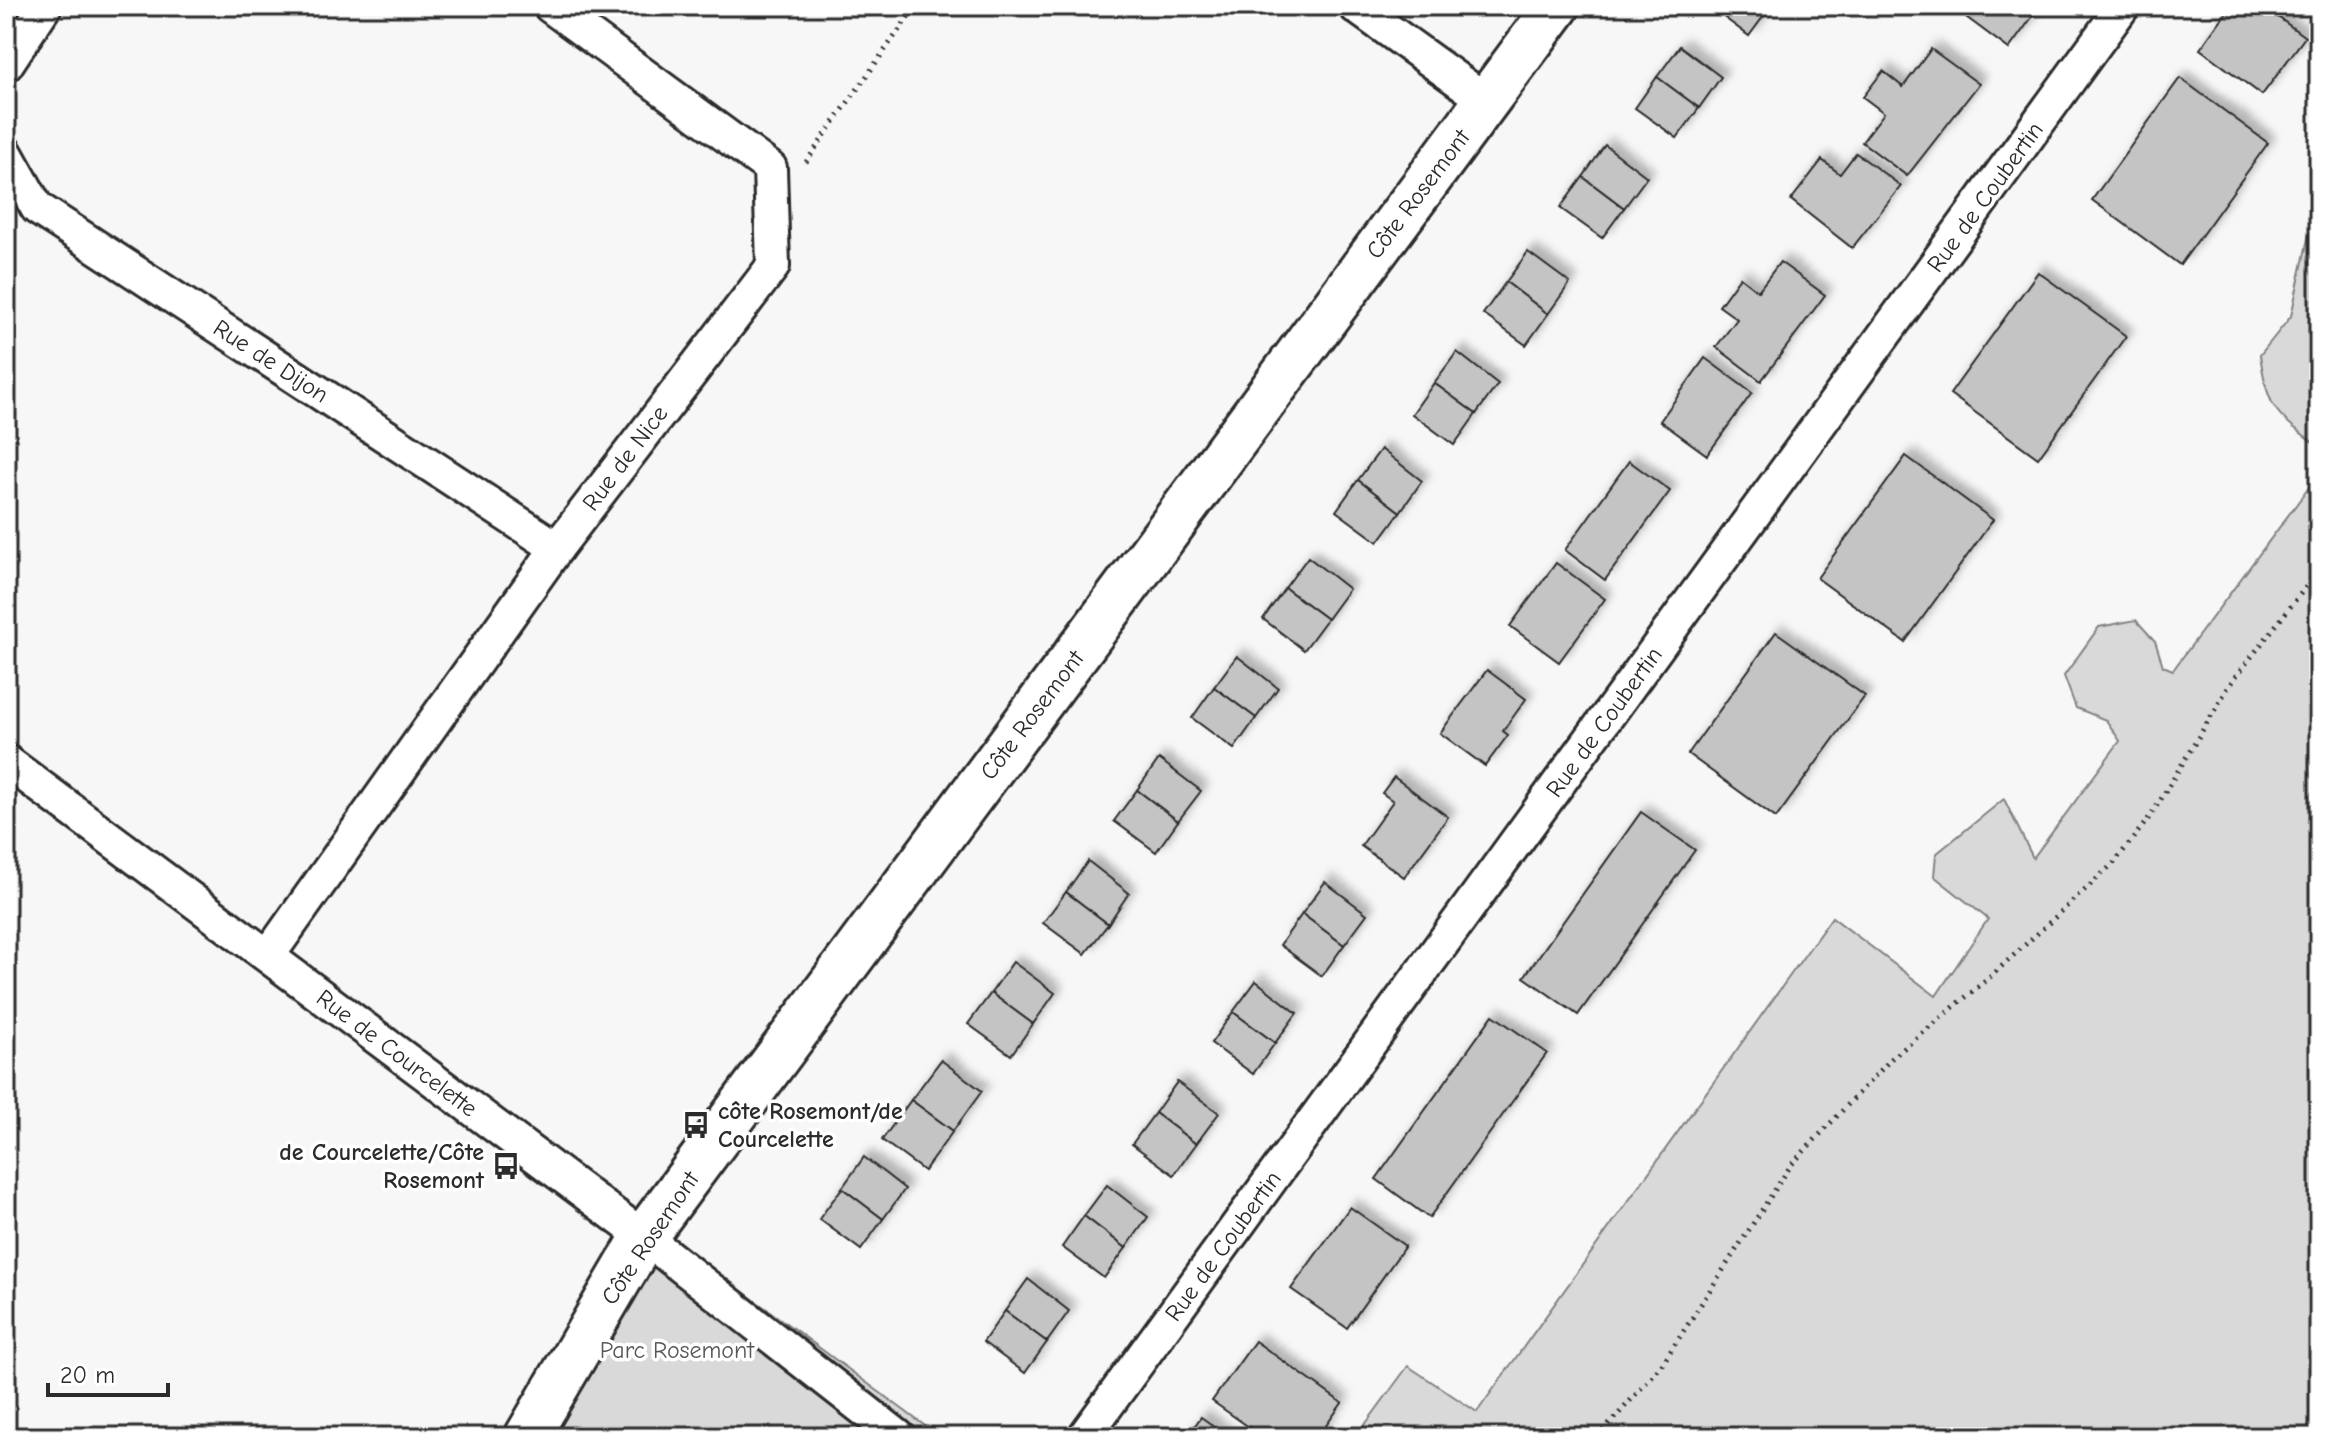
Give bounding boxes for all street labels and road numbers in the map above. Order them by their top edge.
street label: Rue de Coubertin [1921,116,2049,278]
street label: Côte Rosemont [1360,123,1476,264]
street label: Rue de Dijon [208,313,334,409]
street label: Rue de Nice [576,400,674,516]
street label: Rue de Coubertin [1540,641,1668,803]
street label: Côte Rosemont [974,644,1090,785]
street label: Rue de Courcelette [311,983,483,1123]
street label: Côte Rosemont [595,1165,705,1310]
street label: Rue de Coubertin [1159,1165,1287,1327]

